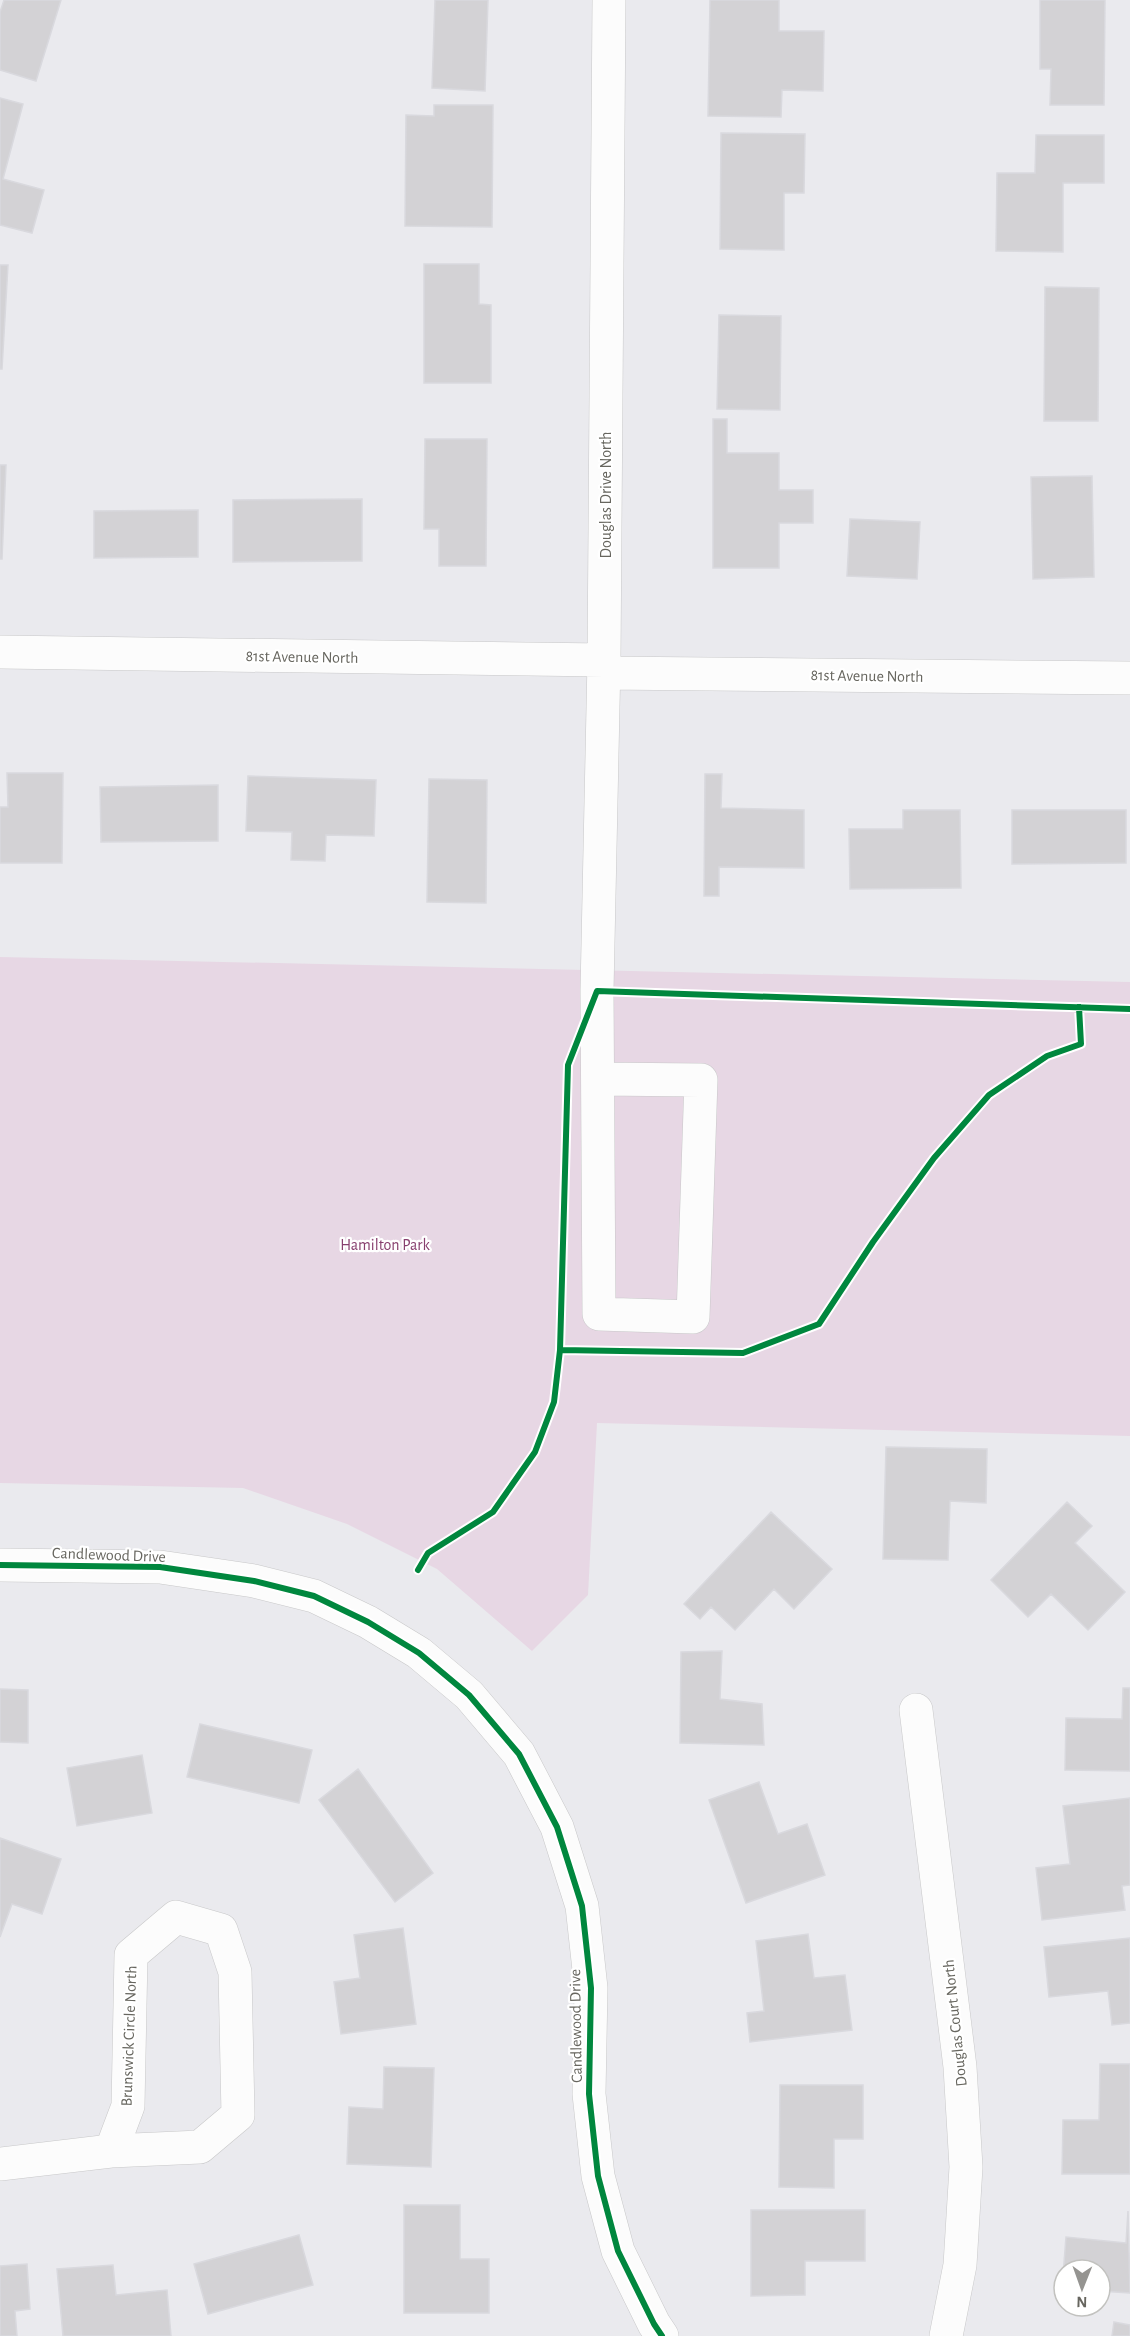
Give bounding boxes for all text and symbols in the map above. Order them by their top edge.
street label: Douglas Drive North [598,432,614,558]
street label: 81st Avenue North [245,648,359,666]
street label: 81st Avenue North [810,667,924,685]
park label: Hamilton Park [340,1237,430,1253]
street label: Candlewood Drive [52,1545,166,1565]
street label: Douglas Court North [940,1959,970,2087]
street label: Brunswick Circle North [119,1965,139,2107]
street label: Candlewood Drive [567,1969,585,2083]
north arrow [1052,2258,1112,2318]
text: N [1076,2294,1087,2310]

